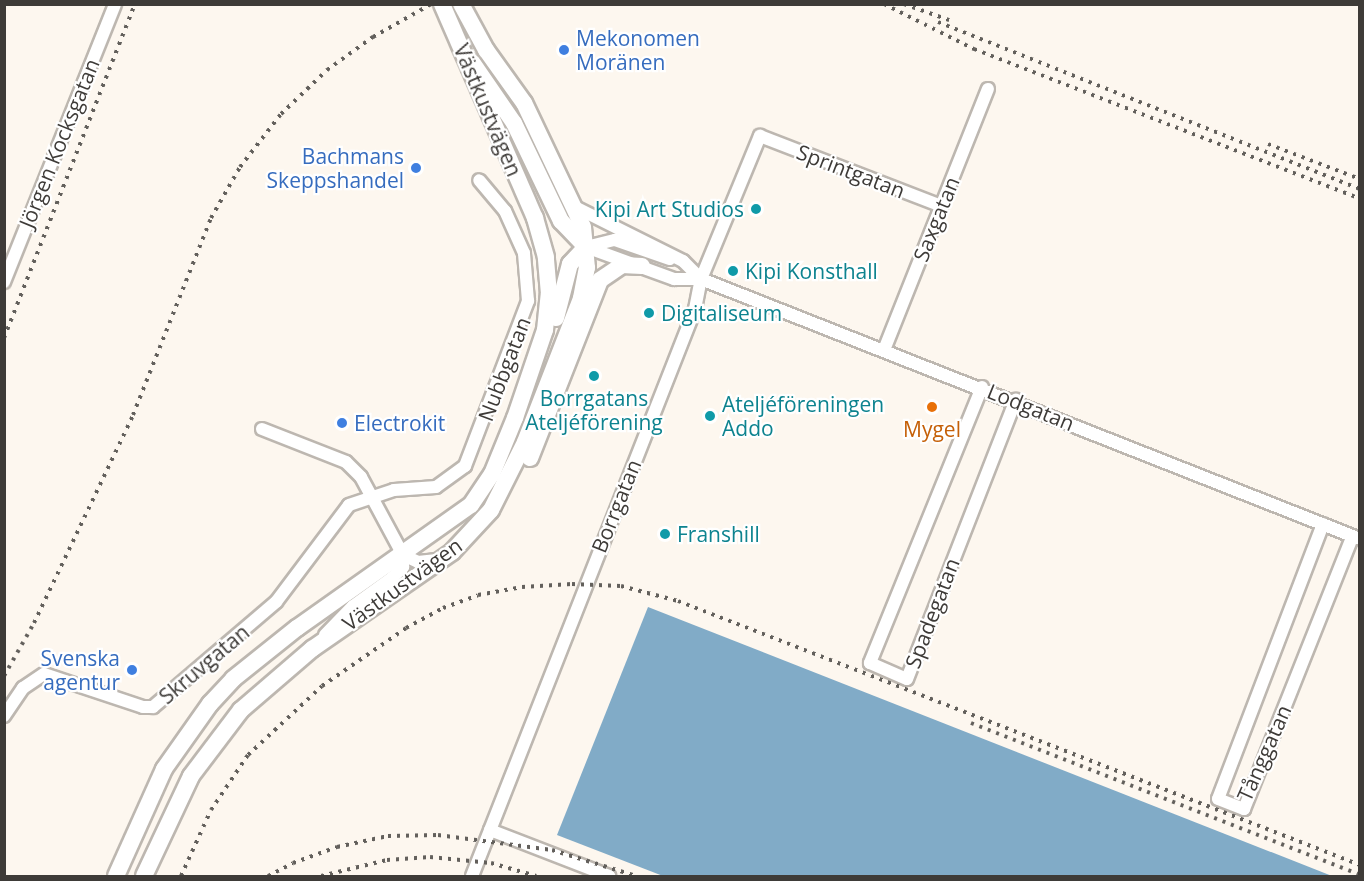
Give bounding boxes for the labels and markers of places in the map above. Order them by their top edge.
place label: Mekonomen Moränen [576,25,700,75]
marker: Mekonomen Moränen [557,43,571,57]
place label: Bachmans Skeppshandel [267,143,404,193]
marker: Bachmans Skeppshandel [409,161,423,175]
place label: Kipi Art Studios [595,196,744,222]
marker: Kipi Art Studios [749,202,763,216]
place label: Kipi Konsthall [745,258,878,284]
marker: Kipi Konsthall [726,264,740,278]
place label: Digitaliseum [661,300,782,326]
marker: Digitaliseum [642,306,656,320]
marker: Borrgatans Ateljéförening [587,369,601,383]
place label: Borrgatans Ateljéförening [525,385,663,435]
place label: Ateljéföreningen Addo [722,391,884,441]
marker: Mygel [925,400,939,414]
marker: Ateljéföreningen Addo [703,409,717,423]
place label: Electrokit [354,410,445,436]
marker: Electrokit [335,416,349,430]
place label: Mygel [903,416,961,442]
place label: Franshill [677,521,760,547]
marker: Franshill [658,527,672,541]
place label: Svenska agentur [41,645,120,695]
marker: Svenska agentur [125,663,139,677]

